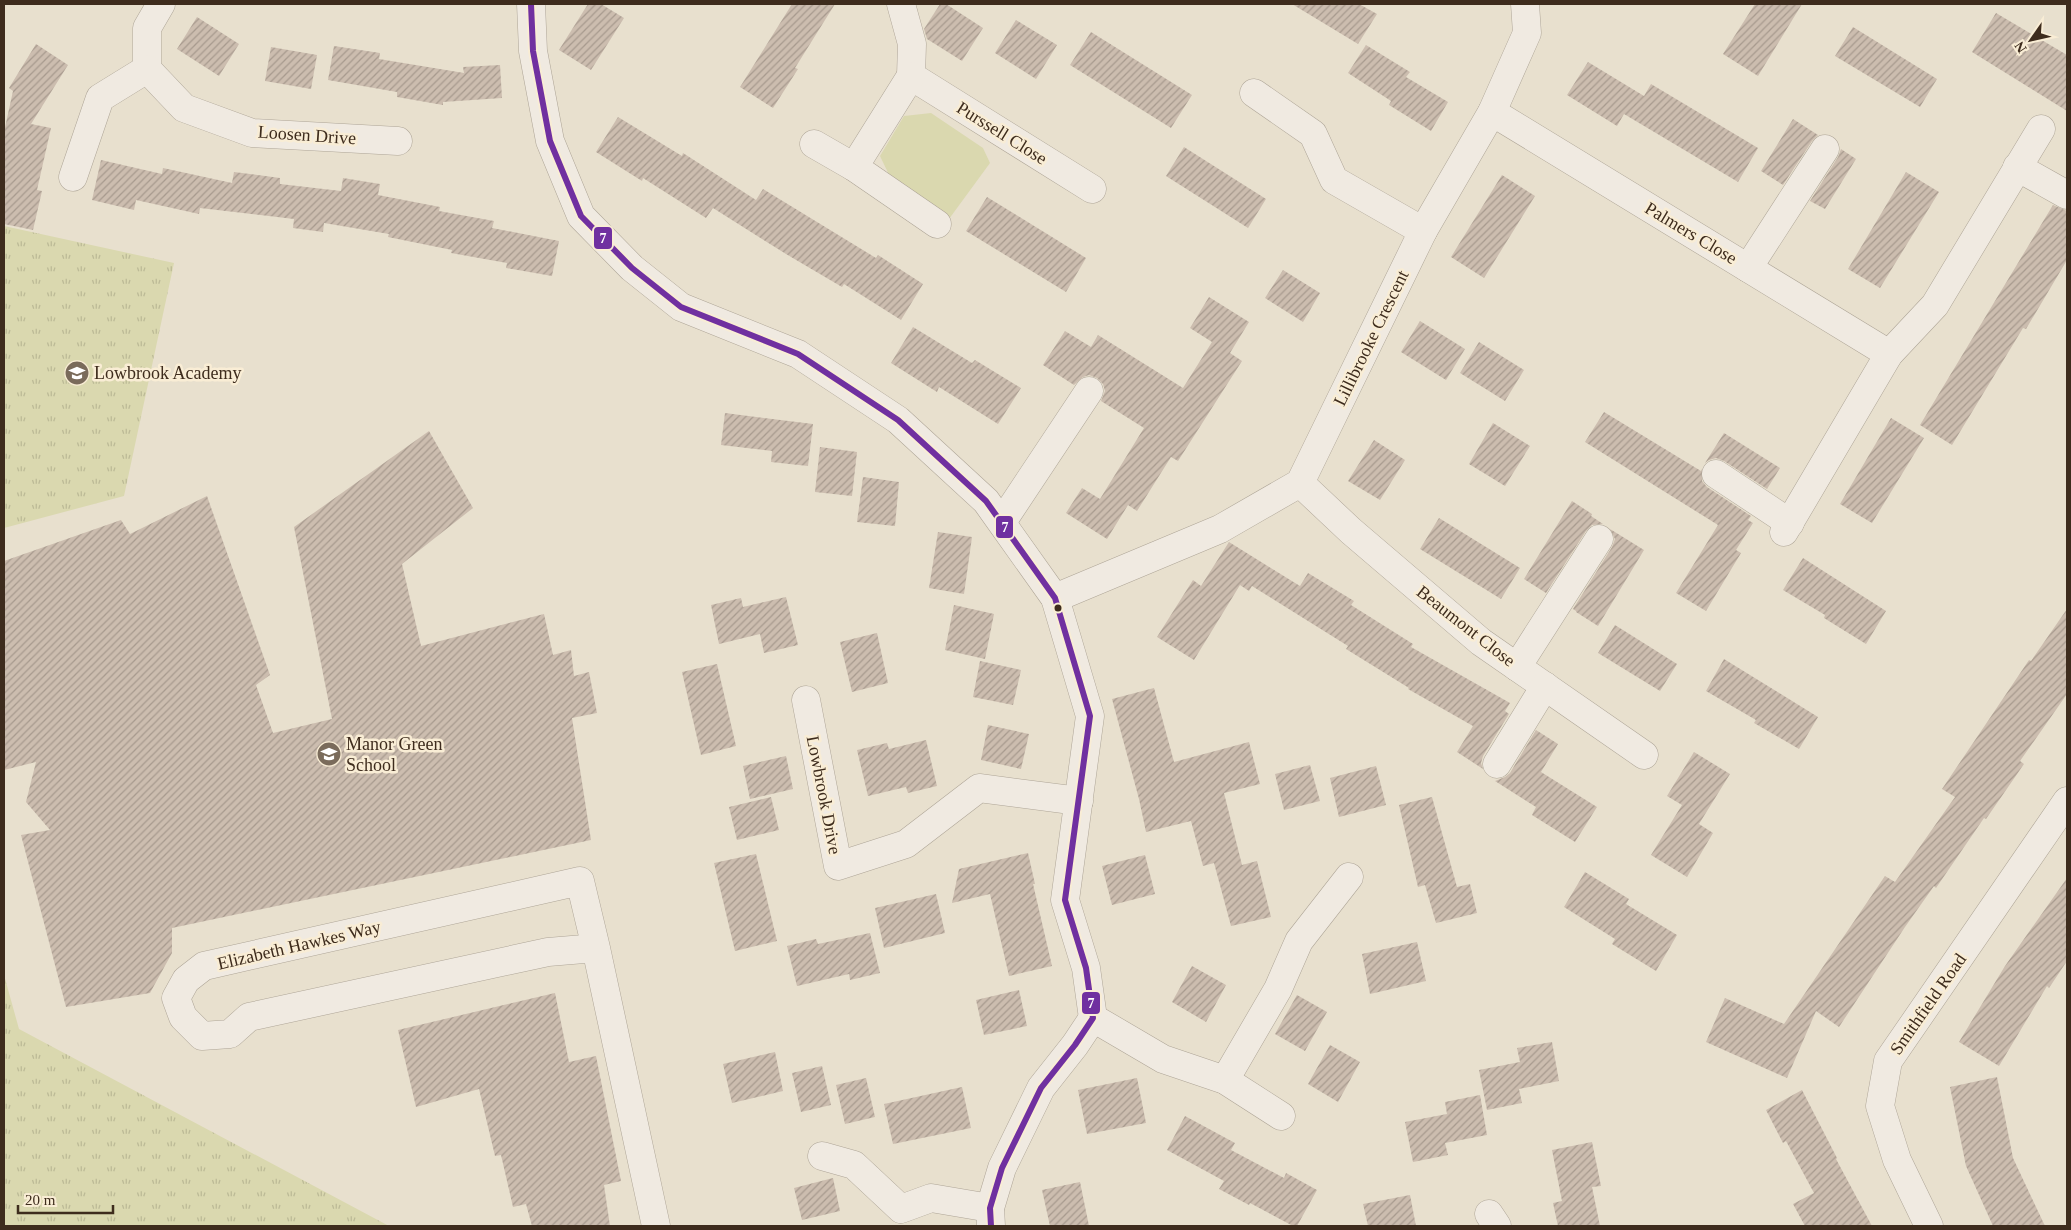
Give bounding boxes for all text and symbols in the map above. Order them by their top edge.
north arrow [2006,15,2056,65]
text: N [2012,39,2030,55]
street label: Purssell Close [953,97,1051,169]
street label: Loosen Drive [257,122,357,148]
street label: Palmers Close [1641,198,1741,268]
line badge: 7 [593,226,613,250]
text: 7 [600,231,607,246]
street label: Lillibrooke Crescent [1329,267,1413,409]
school or university icon: Lowbrook Academy [64,360,90,386]
place label: Lowbrook Academy [94,363,241,383]
line badge: 7 [995,515,1014,539]
text: 7 [1002,520,1009,535]
street label: Beaumont Close [1413,581,1519,671]
unlabelled marker [1053,603,1063,613]
place label: Manor Green School [346,734,442,775]
street label: Lowbrook Drive [803,734,845,856]
school or university icon: Manor Green School [316,741,342,767]
street label: Elizabeth Hawkes Way [215,916,383,974]
street label: Smithfield Road [1886,950,1970,1058]
line badge: 7 [1081,991,1101,1015]
text: 7 [1088,996,1095,1011]
scale bar [18,1182,112,1214]
text: 20 m [25,1192,56,1208]

